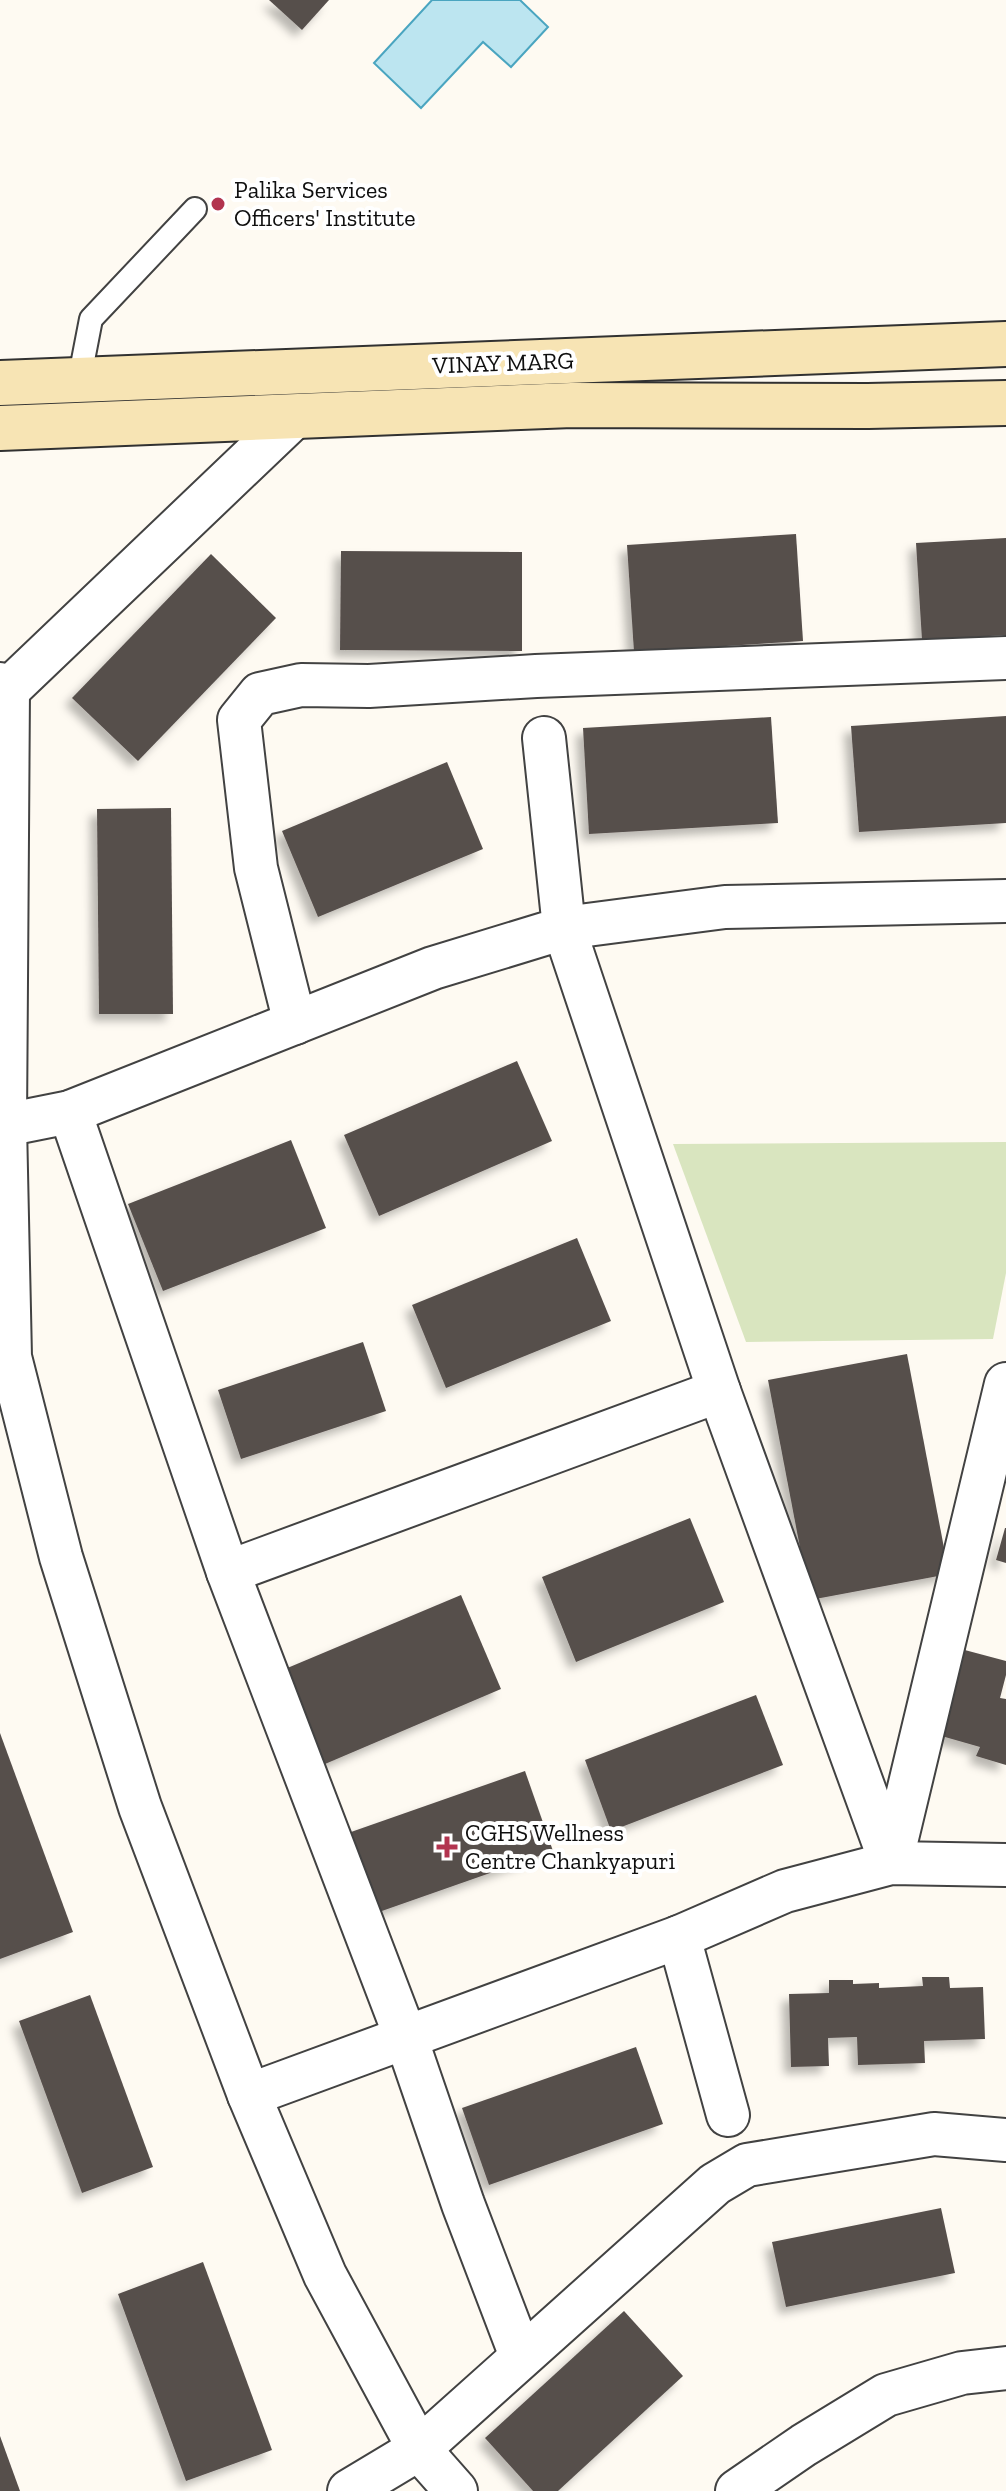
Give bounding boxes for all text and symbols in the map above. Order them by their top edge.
place label: Palika Services Officers' Institute [234,175,415,232]
marker: Palika Services Officers' Institute [209,195,227,213]
street label: VINAY MARG [431,346,574,379]
place label: CGHS Wellness Centre Chankyapuri [465,1818,676,1875]
marker: CGHS Wellness Centre Chankyapuri [436,1836,458,1858]

